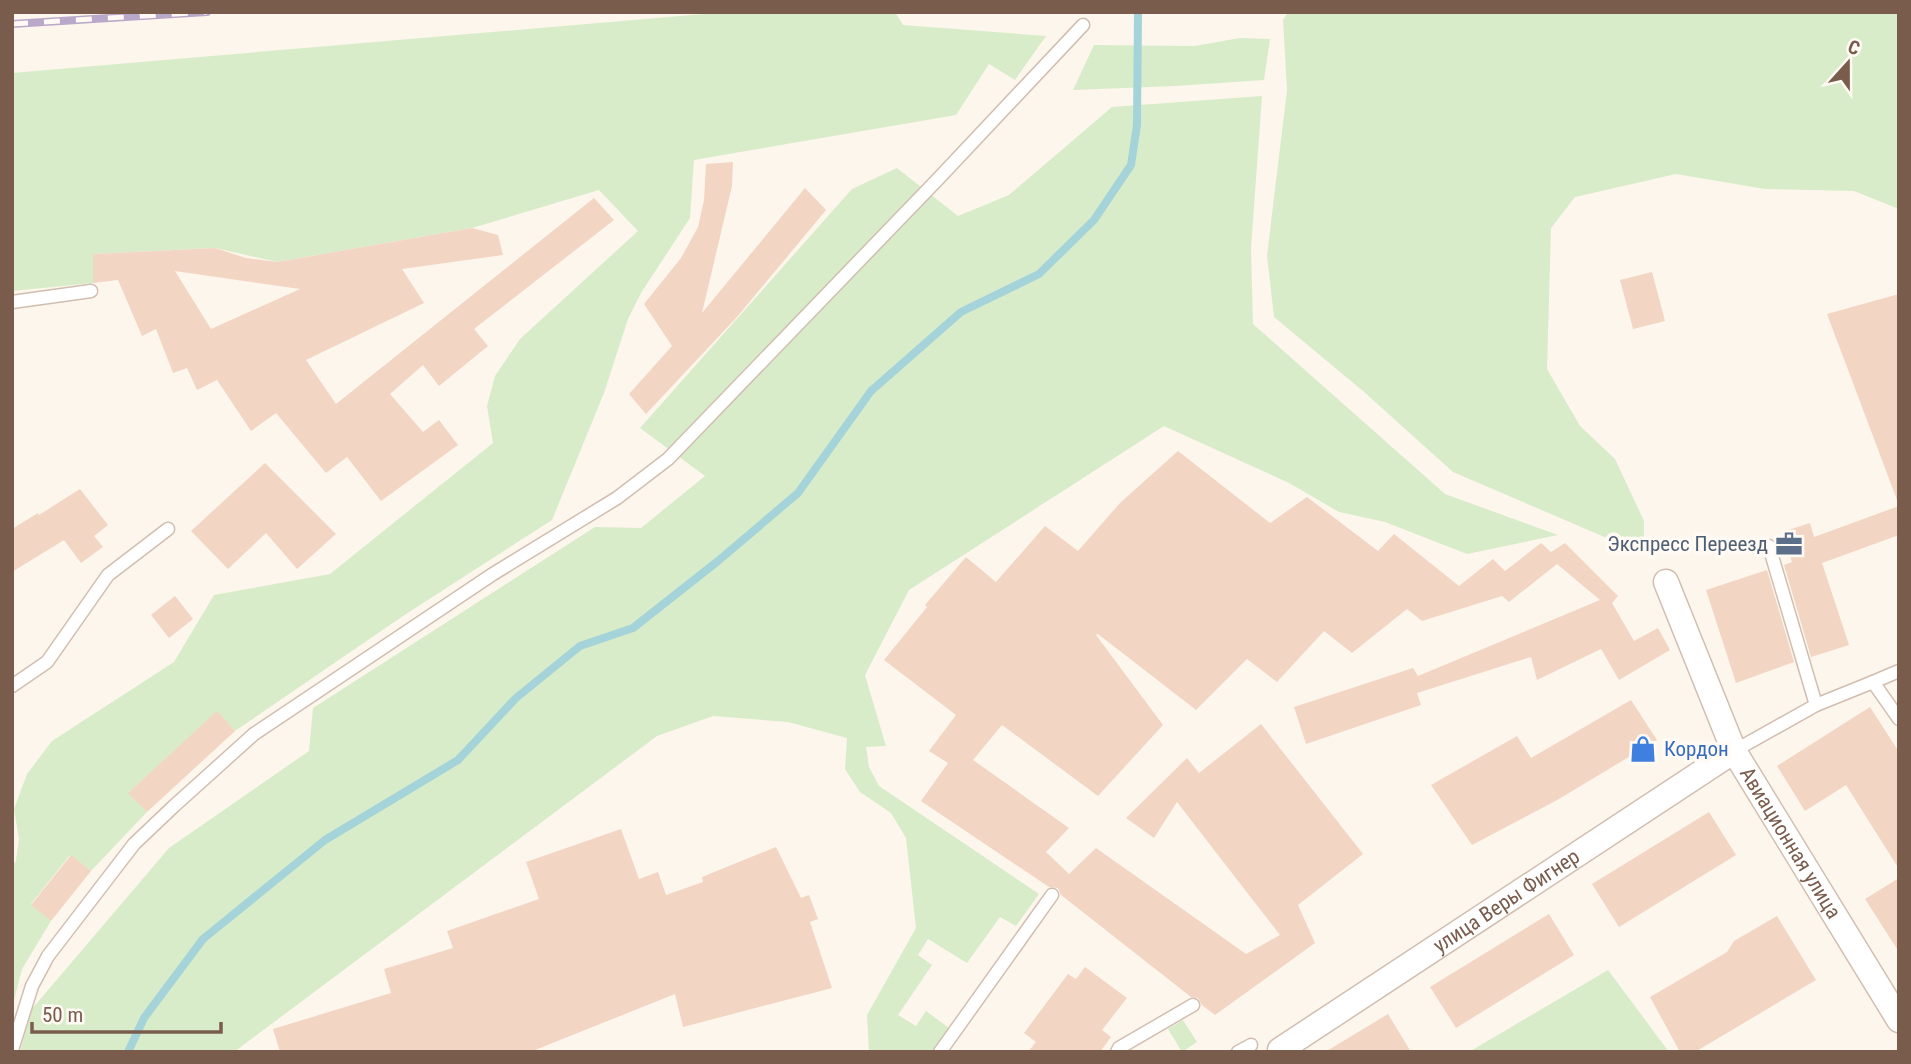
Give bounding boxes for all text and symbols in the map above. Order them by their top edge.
north arrow [1813,28,1883,98]
text: С [1845,35,1863,60]
office icon: Экспресс Переезд [1774,529,1804,559]
place label: Экспресс Переезд [1607,532,1768,556]
shop icon: Кордон [1628,734,1658,764]
place label: Кордон [1664,737,1729,761]
street label: Авиационная улица [1735,763,1846,923]
street label: улица Веры Фигнер [1429,844,1584,958]
scale bar [32,990,220,1034]
text: 50 m [42,1003,83,1027]

